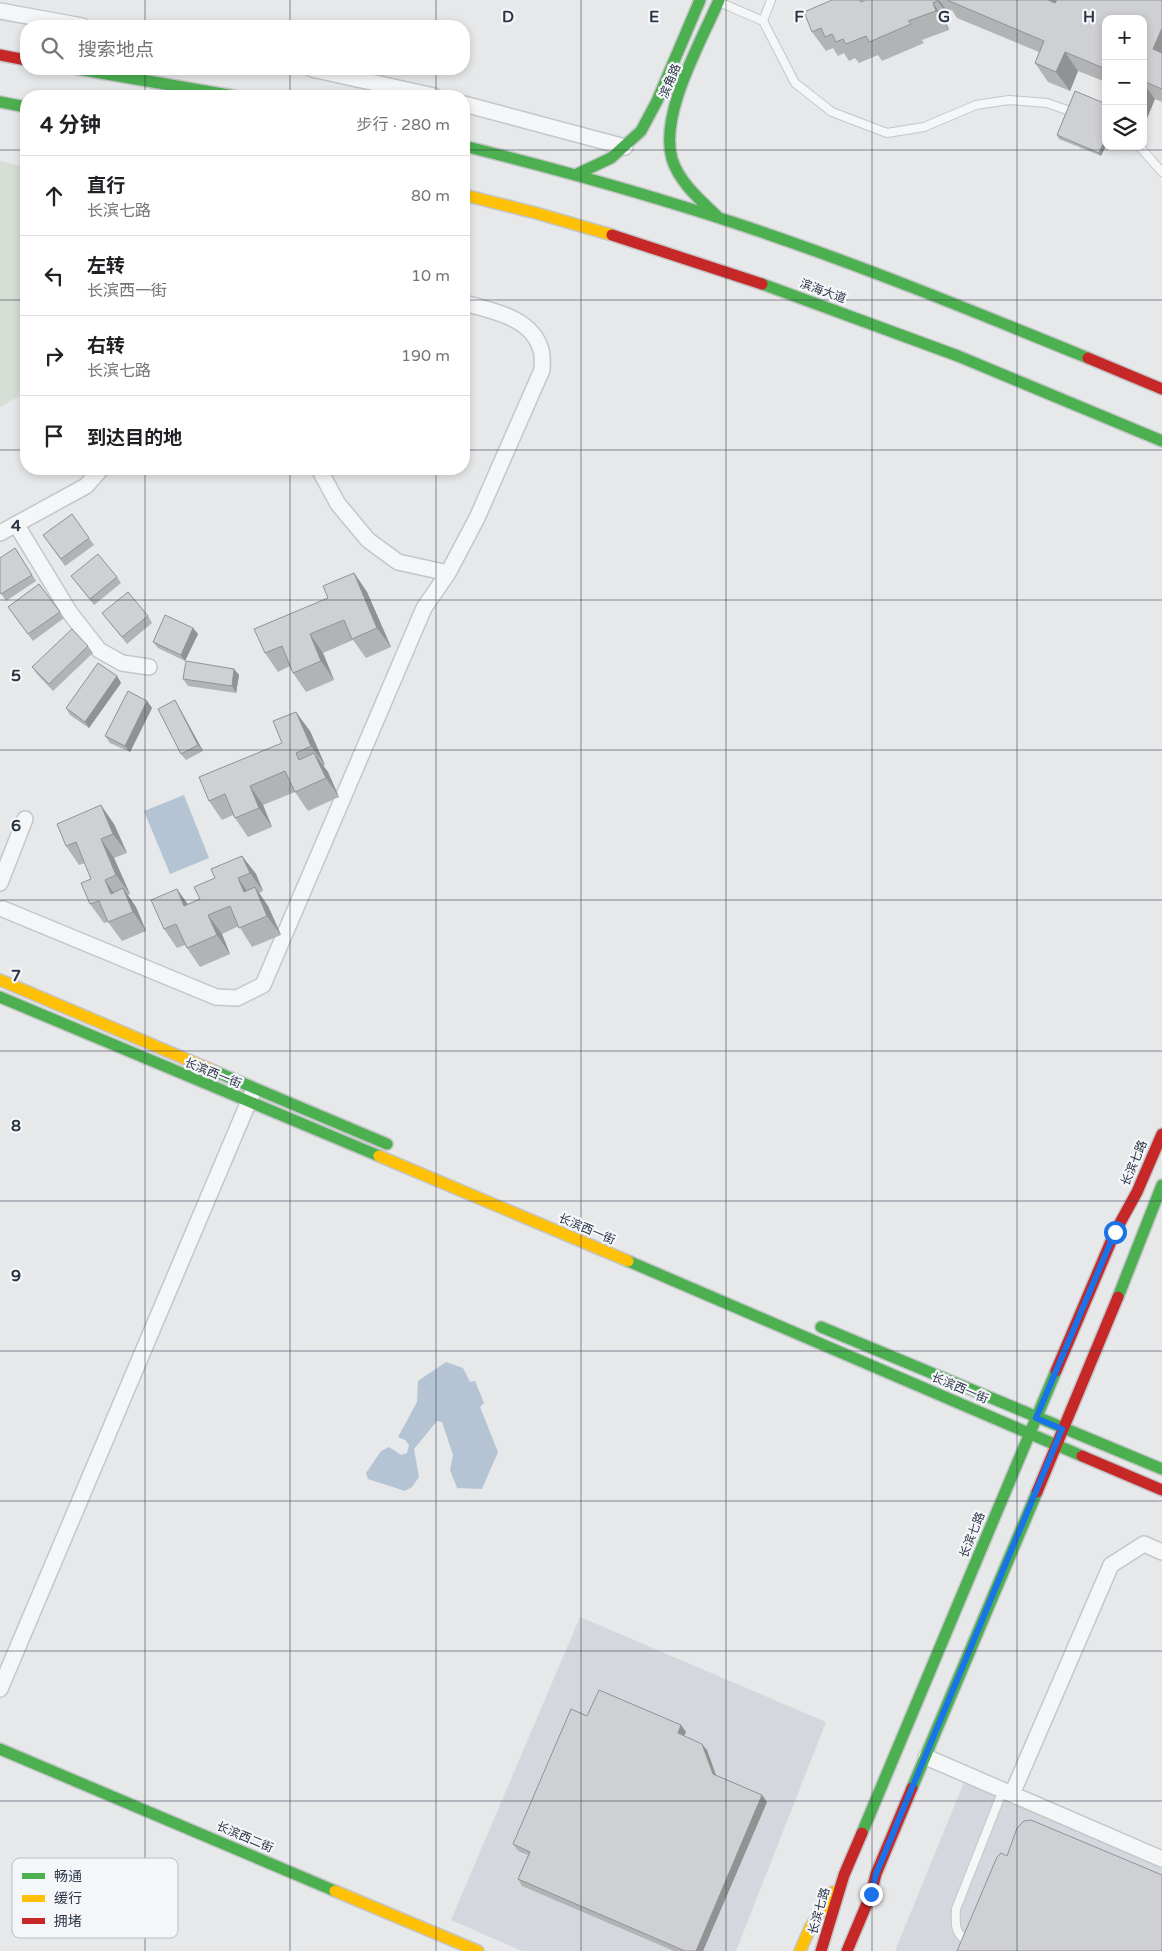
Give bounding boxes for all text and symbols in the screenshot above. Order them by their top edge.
text: D [502,7,514,27]
text: E [649,7,659,27]
text: F [794,7,804,27]
text: G [938,7,950,27]
text: H [1083,7,1095,27]
map controls [1102,15,1147,150]
button: + [1102,15,1147,60]
search box [20,20,470,75]
icon: search [38,34,66,62]
text: 搜索地点 [78,39,154,61]
button: − [1102,60,1147,105]
street label: 滨角路 [657,62,683,100]
button: layers [1102,105,1147,150]
text: 4 分钟 [40,113,101,138]
text: 步行 · 280 m [357,115,450,135]
text: 直行 [87,175,125,197]
icon: ahead [40,182,68,210]
text: 80 m [411,186,450,206]
text: 长滨七路 [87,201,151,221]
text: 左转 [87,255,125,277]
icon: left [40,262,68,290]
text: 10 m [411,266,450,286]
street label: 滨海大道 [798,276,848,306]
text: 长滨西一街 [87,281,167,301]
text: 右转 [87,335,125,357]
icon: right [40,342,68,370]
text: 190 m [401,346,450,366]
text: 长滨七路 [87,361,151,381]
icon: arrive [40,422,68,450]
text: 到达目的地 [87,427,182,449]
text: 4 [11,516,21,536]
text: 5 [11,666,21,686]
text: 6 [11,816,21,836]
text: 7 [11,966,21,986]
street label: 长滨西一街 [183,1055,243,1091]
text: 8 [11,1116,21,1136]
street label: 长滨七路 [1118,1138,1150,1188]
street label: 长滨西一街 [557,1211,617,1247]
route start [1104,1221,1127,1244]
text: 9 [11,1266,21,1286]
street label: 长滨西一街 [930,1370,990,1406]
street label: 长滨七路 [957,1510,987,1560]
street label: 长滨西二街 [215,1819,275,1855]
legend [12,1858,178,1938]
text: 畅通 [54,1868,82,1885]
route end [860,1883,883,1906]
street label: 长滨七路 [806,1886,832,1936]
text: 缓行 [54,1890,82,1907]
text: 拥堵 [54,1913,82,1930]

